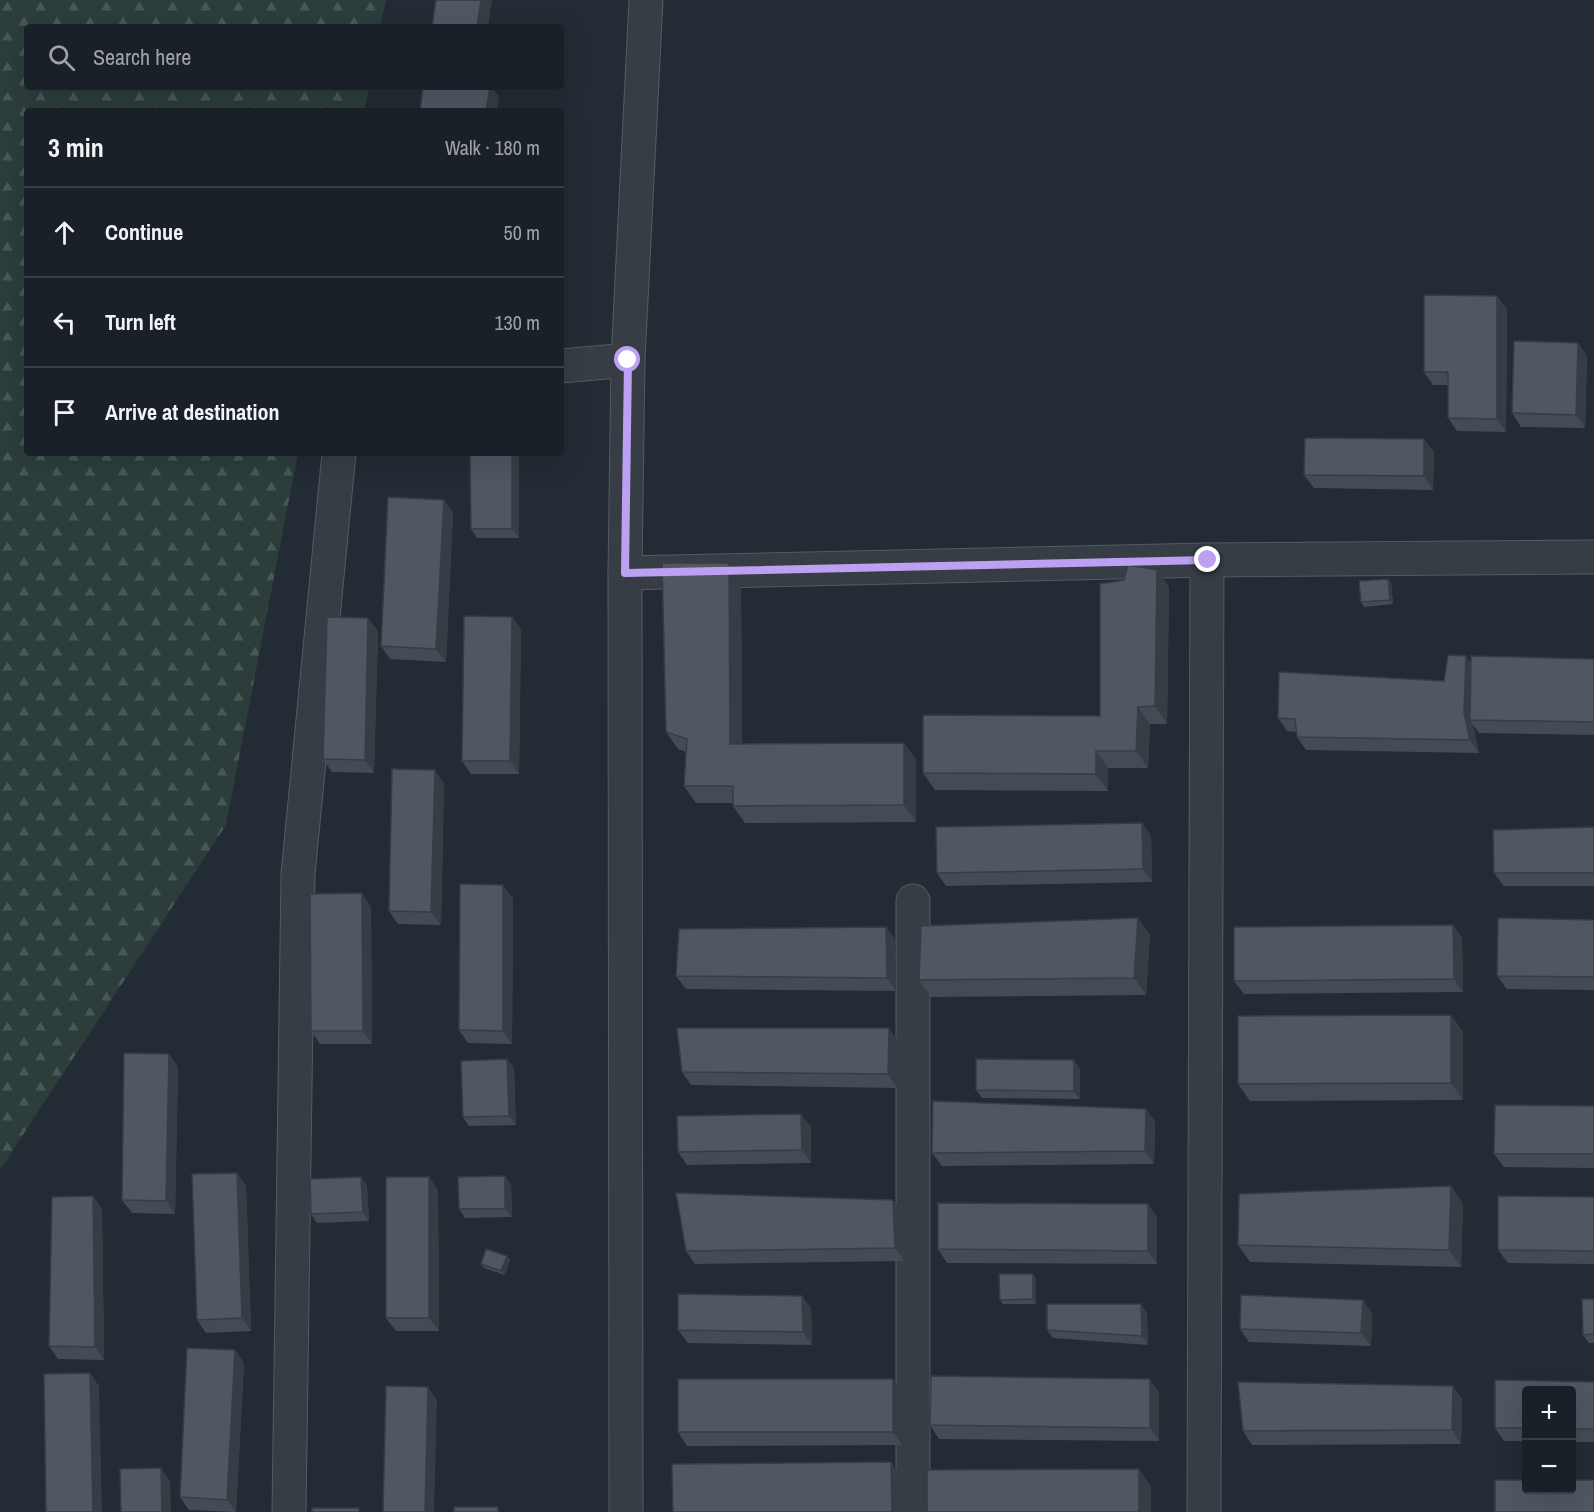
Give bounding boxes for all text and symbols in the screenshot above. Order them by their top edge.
search box [24,24,564,90]
icon: search [45,41,78,74]
text: Search here [93,42,191,72]
text: 3 min [48,130,104,165]
text: Walk · 180 m [445,134,540,161]
icon: ahead [48,216,81,249]
text: Continue [105,217,183,247]
text: 50 m [504,219,540,246]
icon: left [48,306,81,339]
text: Turn left [105,307,176,337]
text: 130 m [494,309,540,336]
route start [614,346,640,372]
icon: arrive [48,396,81,429]
text: Arrive at destination [105,397,279,427]
route end [1194,546,1220,572]
map controls [1522,1386,1576,1494]
button: + [1522,1386,1576,1440]
button: − [1522,1440,1576,1494]

